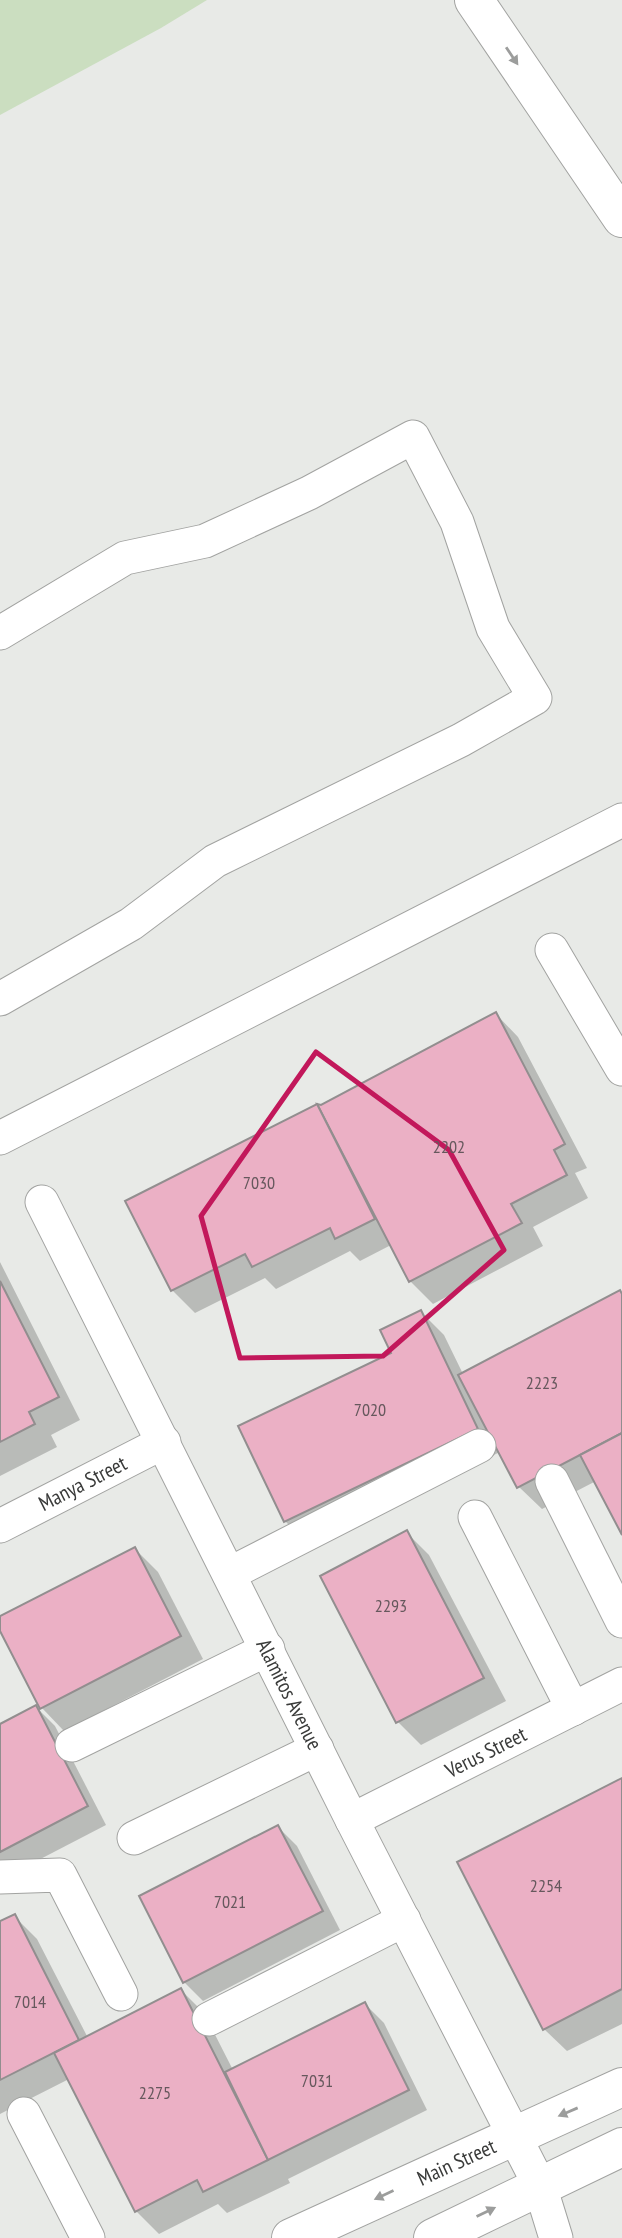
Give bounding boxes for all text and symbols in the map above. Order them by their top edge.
one-way arrow [505,47,518,66]
house number: 2202 [433,1135,465,1158]
house number: 7030 [243,1171,275,1194]
house number: 2223 [526,1371,558,1394]
house number: 7020 [354,1398,386,1421]
street label: Manya Street [34,1449,131,1517]
house number: 2293 [375,1594,407,1617]
street label: Alamitos Avenue [250,1634,329,1754]
street label: Verus Street [440,1720,531,1784]
house number: 2254 [530,1874,562,1897]
house number: 7021 [214,1890,246,1913]
house number: 7014 [14,1990,46,2013]
house number: 7031 [301,2069,333,2092]
house number: 2275 [139,2081,171,2104]
one-way arrow [557,2107,578,2118]
street label: Main Street [413,2132,500,2192]
one-way arrow [374,2189,394,2201]
one-way arrow [476,2206,496,2218]

